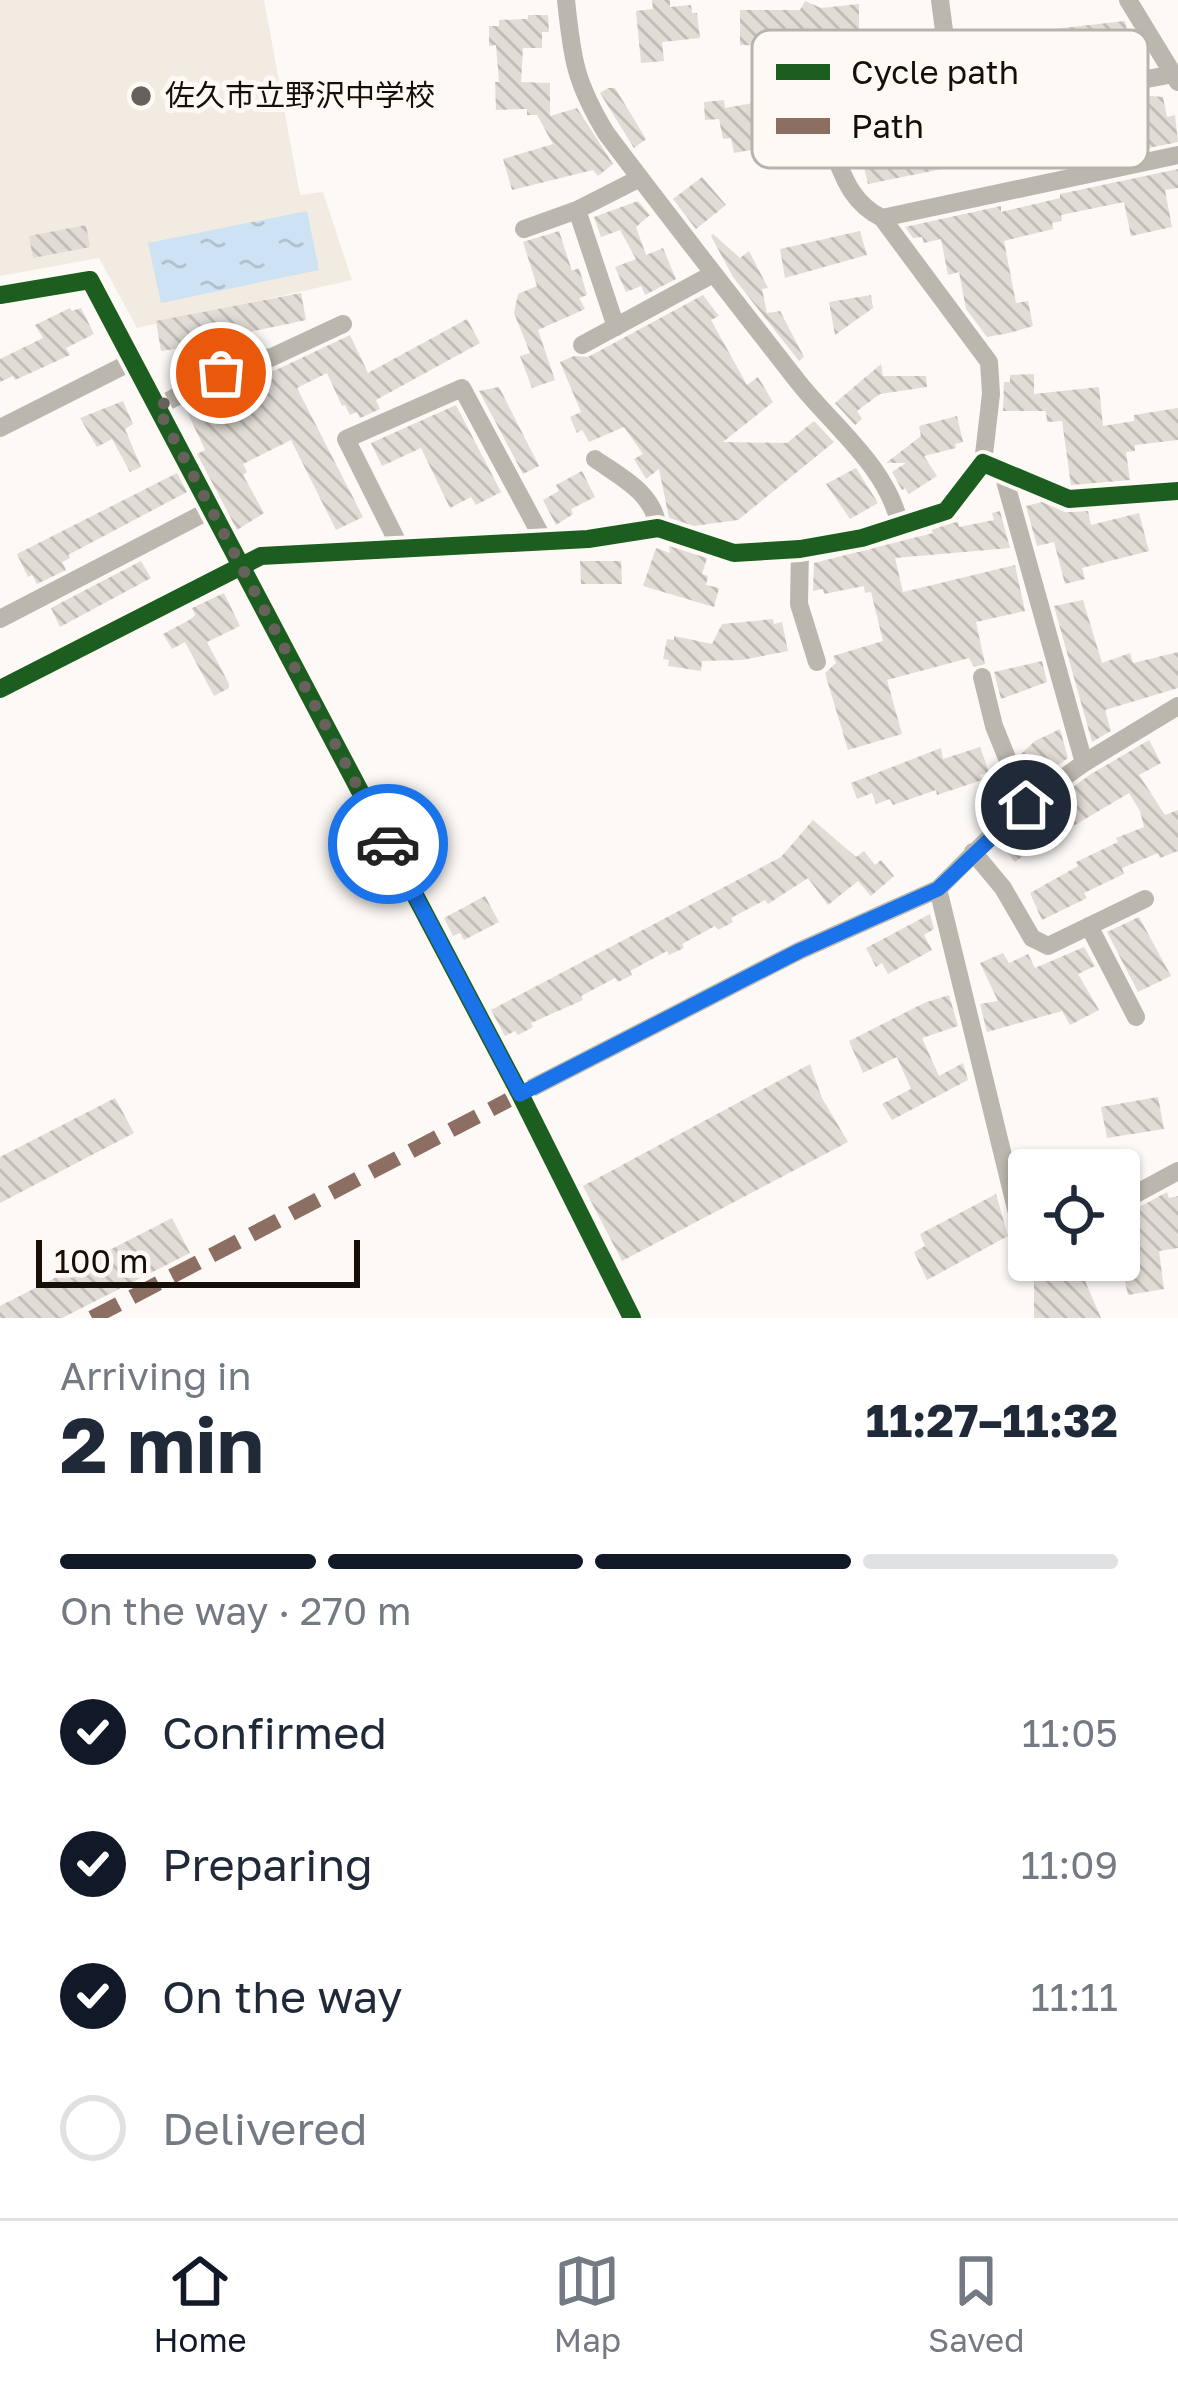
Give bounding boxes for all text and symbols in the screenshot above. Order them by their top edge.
legend [752,30,1148,168]
text: Cycle path [851,52,1019,91]
place label: 佐久市立野沢中学校 [165,77,435,113]
marker: 佐久市立野沢中学校 [128,83,154,109]
text: Path [851,106,924,145]
pin [170,322,272,424]
icon: bag [188,340,254,406]
pin [975,754,1077,856]
icon: home [993,772,1059,838]
courier [328,784,448,904]
icon: car [355,811,421,877]
map controls [1008,1149,1140,1281]
button: locate [1008,1149,1140,1281]
scale bar [36,1234,360,1287]
text: 100 m [54,1241,148,1280]
text: Arriving in [60,1352,251,1399]
text: 11:27–11:32 [866,1393,1118,1447]
text: 2 min [60,1397,264,1490]
text: On the way · 270 m [60,1587,411,1634]
icon: check [60,1699,126,1765]
text: Confirmed [162,1705,387,1759]
text: 11:05 [1022,1709,1118,1756]
icon: check [60,1831,126,1897]
text: Preparing [162,1837,373,1891]
text: 11:09 [1021,1841,1118,1888]
icon: check [60,1963,126,2029]
text: On the way [162,1969,403,2023]
text: 11:11 [1031,1973,1118,2020]
text: Delivered [162,2101,367,2155]
tab: Home [154,2248,247,2359]
tab: Map [554,2248,621,2359]
tab: Saved [928,2248,1024,2359]

